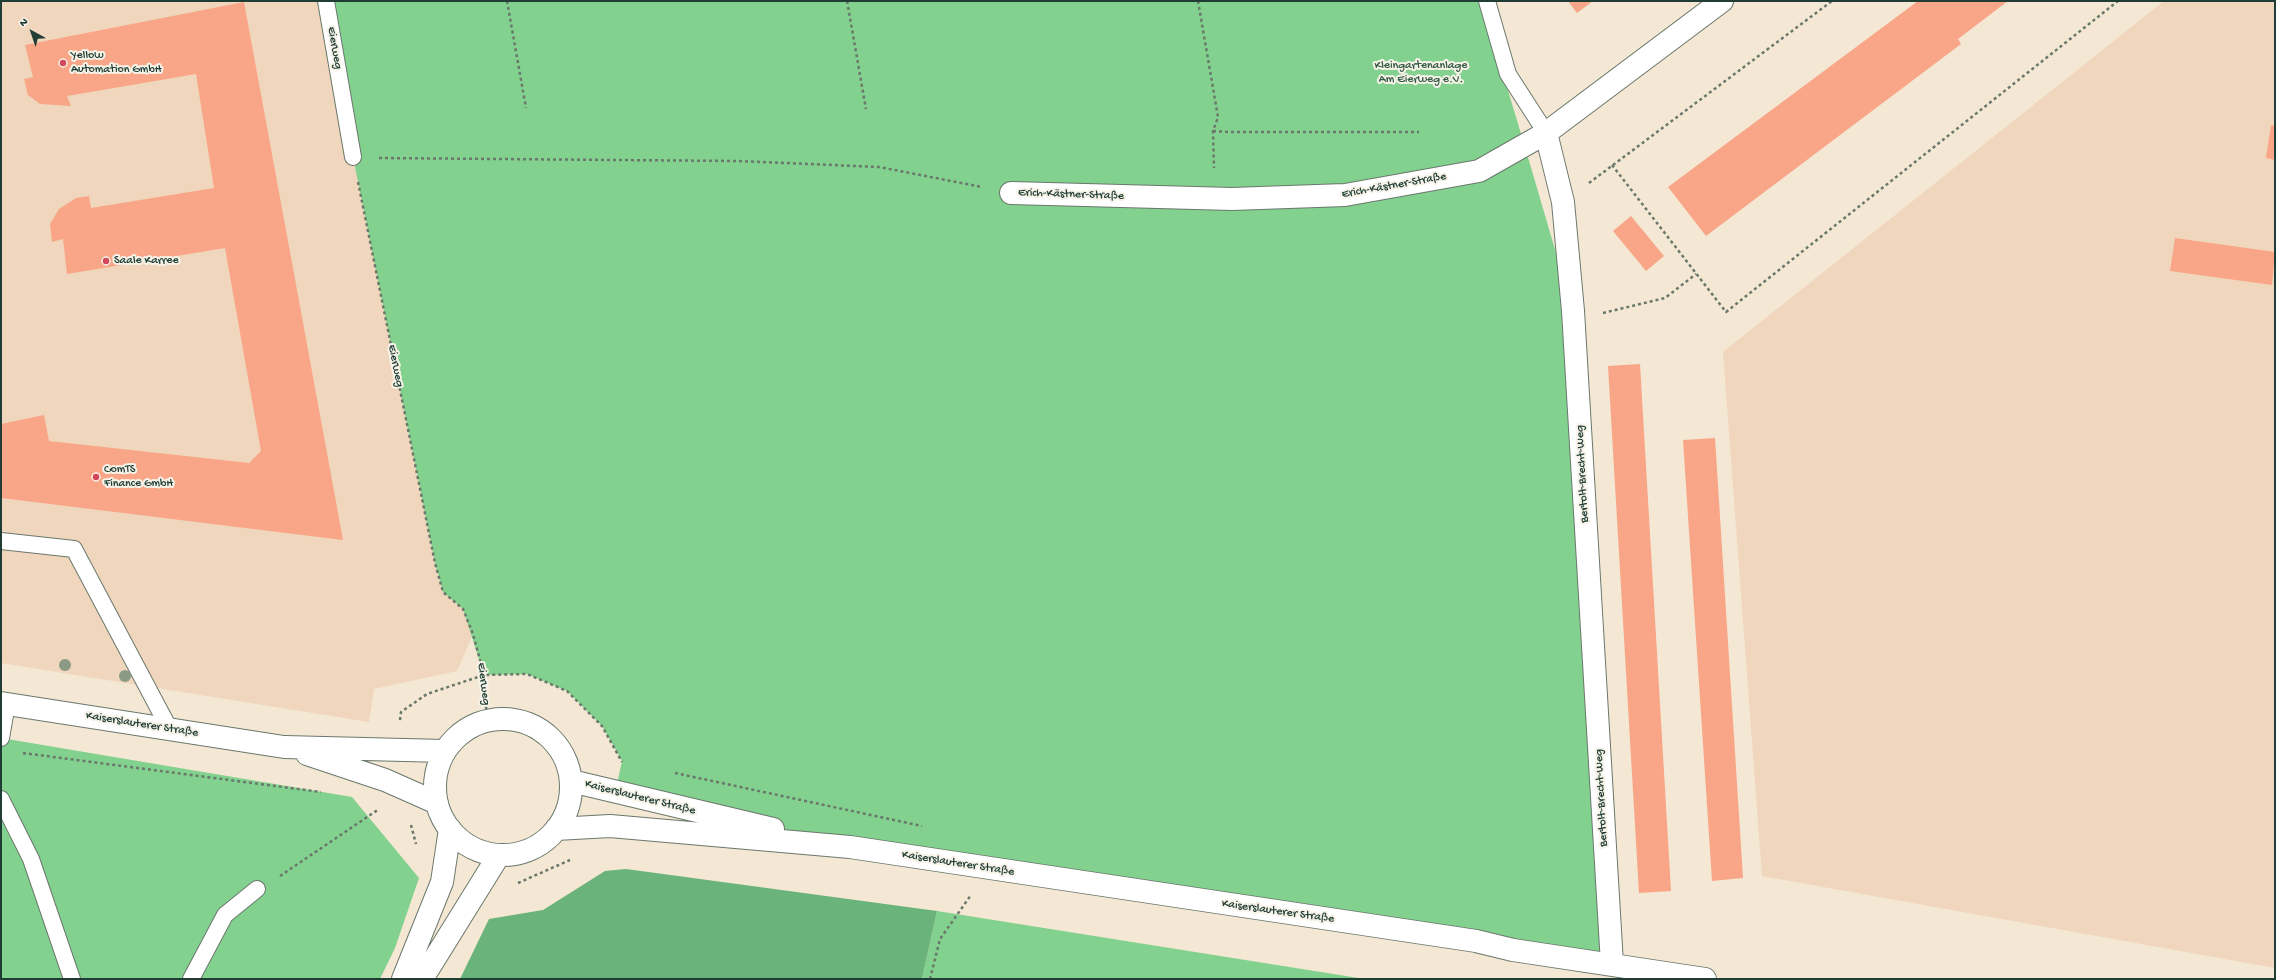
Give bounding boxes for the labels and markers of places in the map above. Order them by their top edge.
place label: Yellow Automation GmbH [71,49,162,77]
marker: Yellow Automation GmbH [58,58,68,68]
place label: Saale Karree [114,254,179,268]
marker: Saale Karree [101,256,111,266]
place label: ComTS Finance GmbH [104,463,173,491]
marker: ComTS Finance GmbH [91,472,101,482]

